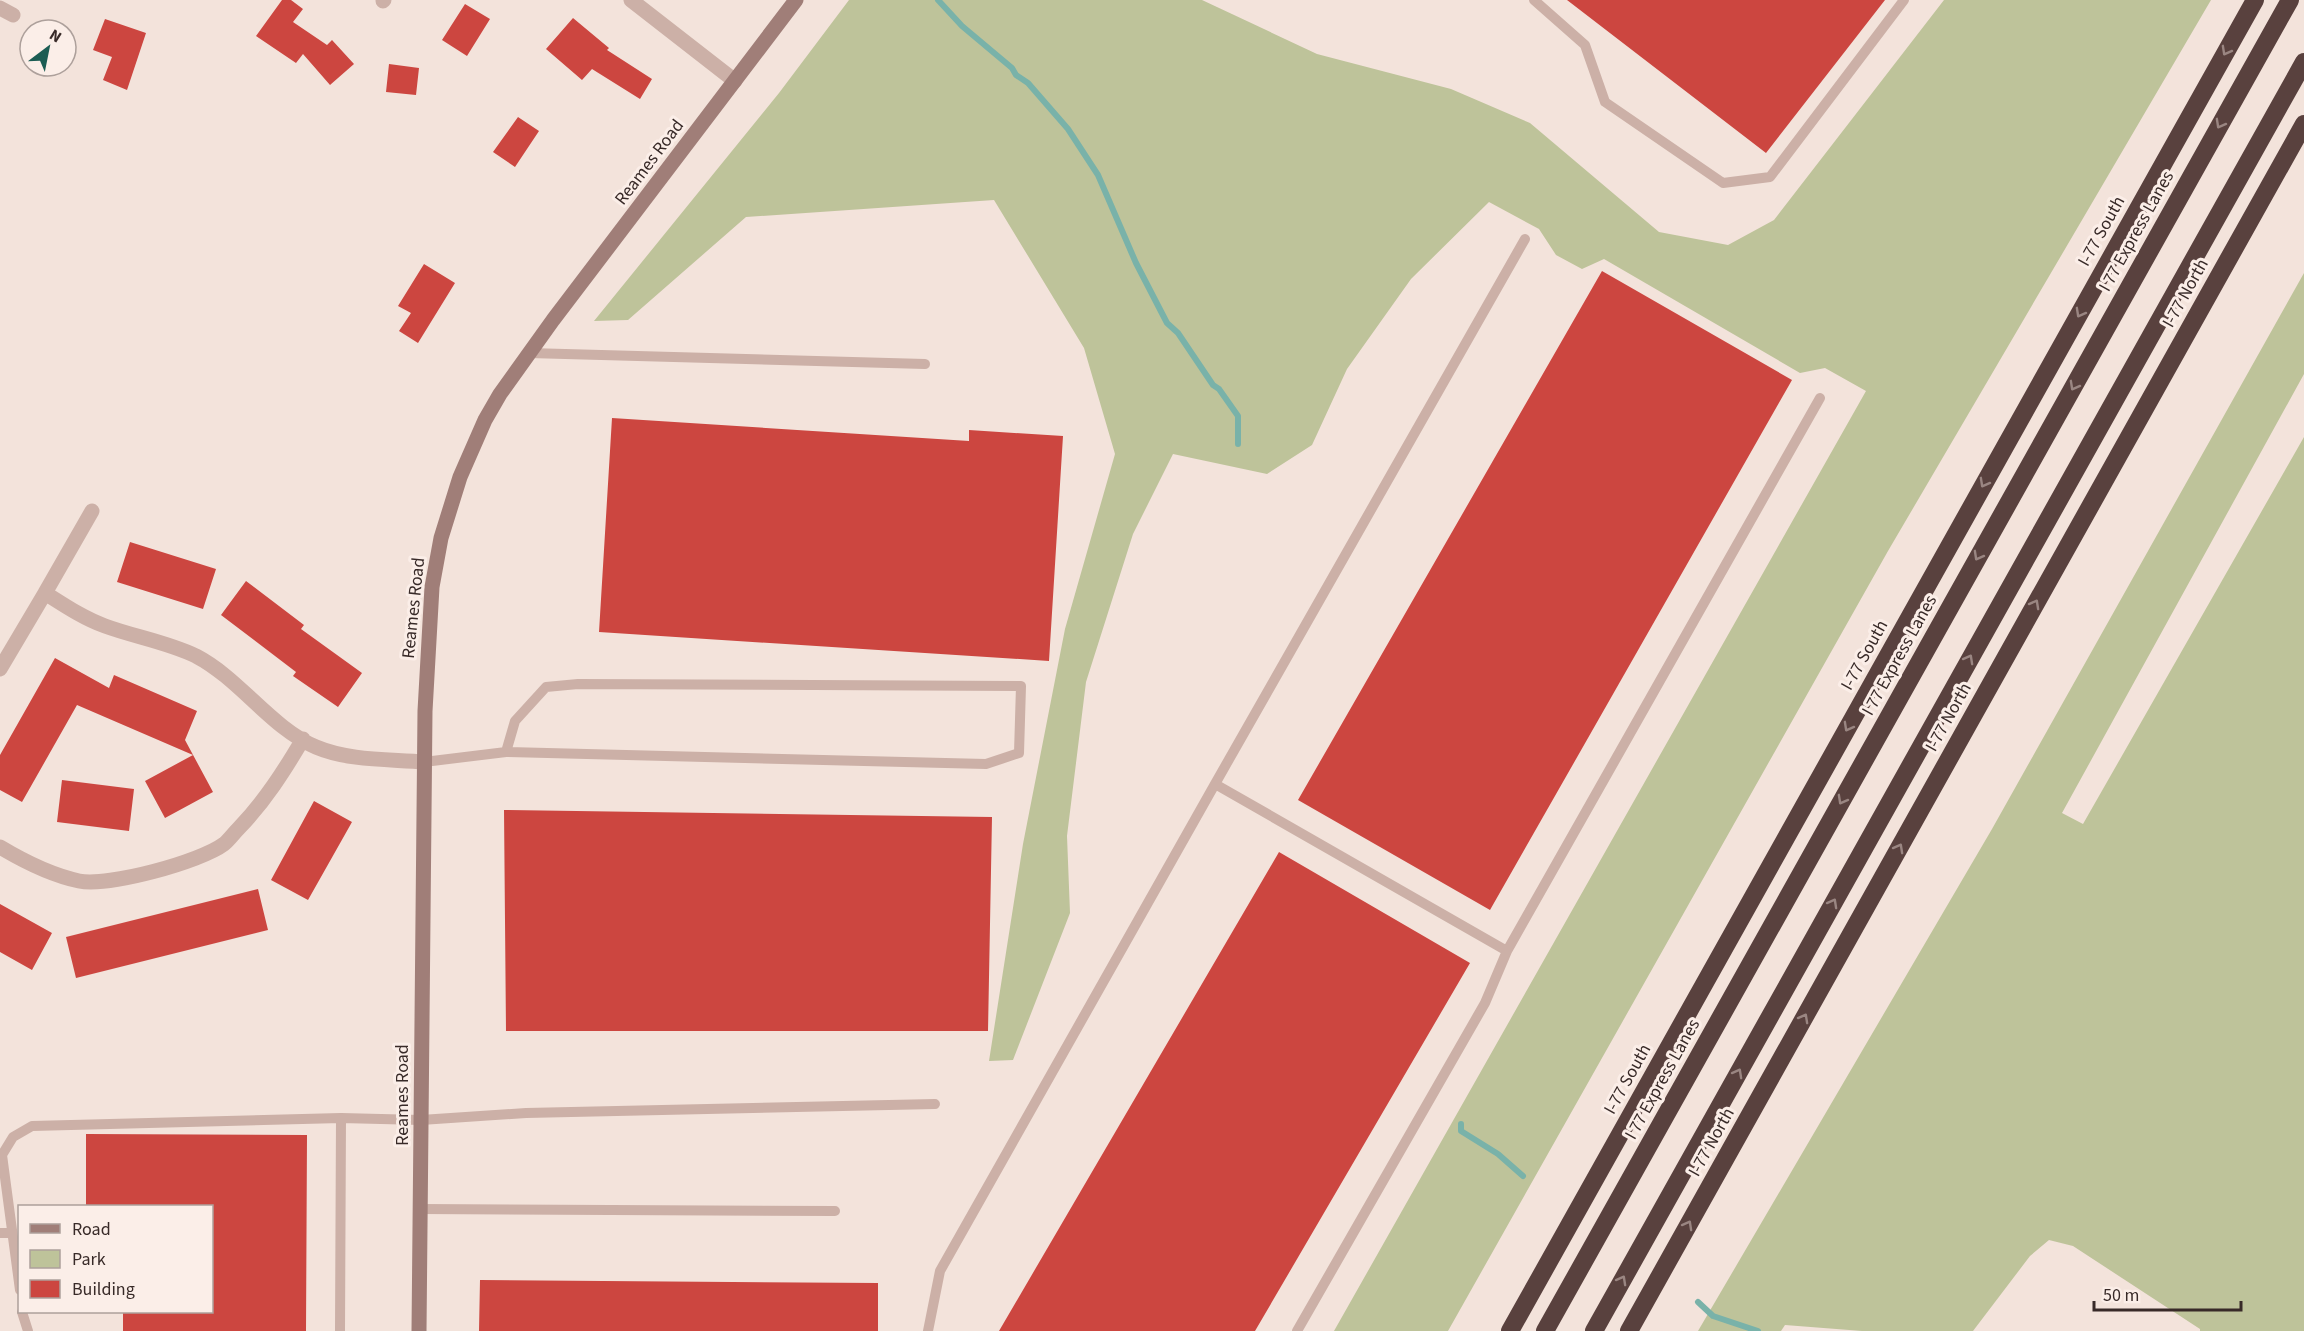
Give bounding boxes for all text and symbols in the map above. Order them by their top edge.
north arrow [18,18,78,78]
text: N [45,24,66,48]
one-way arrow [2222,45,2233,55]
street label: Reames Road [609,114,690,210]
one-way arrow [2216,118,2227,129]
street label: I 77 Express Lanes [2093,166,2180,296]
street label: I-77 South [2072,192,2131,271]
street label: I-77 North [2156,254,2215,332]
one-way arrow [2075,307,2087,317]
one-way arrow [2070,380,2081,390]
one-way arrow [1980,477,1992,487]
one-way arrow [1974,550,1986,561]
street label: Reames Road [396,556,431,660]
street label: I 77 Express Lanes [1856,590,1943,720]
one-way arrow [2028,600,2039,611]
street label: I-77 South [1835,616,1894,695]
one-way arrow [1962,655,1974,666]
street label: I-77 North [1919,678,1978,756]
one-way arrow [1844,720,1855,731]
one-way arrow [1838,794,1849,804]
one-way arrow [1892,844,1903,854]
one-way arrow [1826,899,1837,909]
street label: I 77 Express Lanes [1619,1014,1706,1144]
one-way arrow [1797,1014,1808,1024]
street label: I-77 South [1598,1040,1657,1119]
street label: Reames Road [390,1044,415,1146]
one-way arrow [1731,1069,1742,1079]
street label: I-77 North [1682,1103,1741,1181]
legend [18,1205,213,1313]
text: Road [72,1217,111,1242]
one-way arrow [1681,1221,1692,1231]
text: Park [72,1247,106,1272]
scale bar [2094,1274,2241,1312]
one-way arrow [1615,1276,1626,1286]
text: Building [72,1277,135,1302]
text: 50 m [2103,1283,2139,1308]

